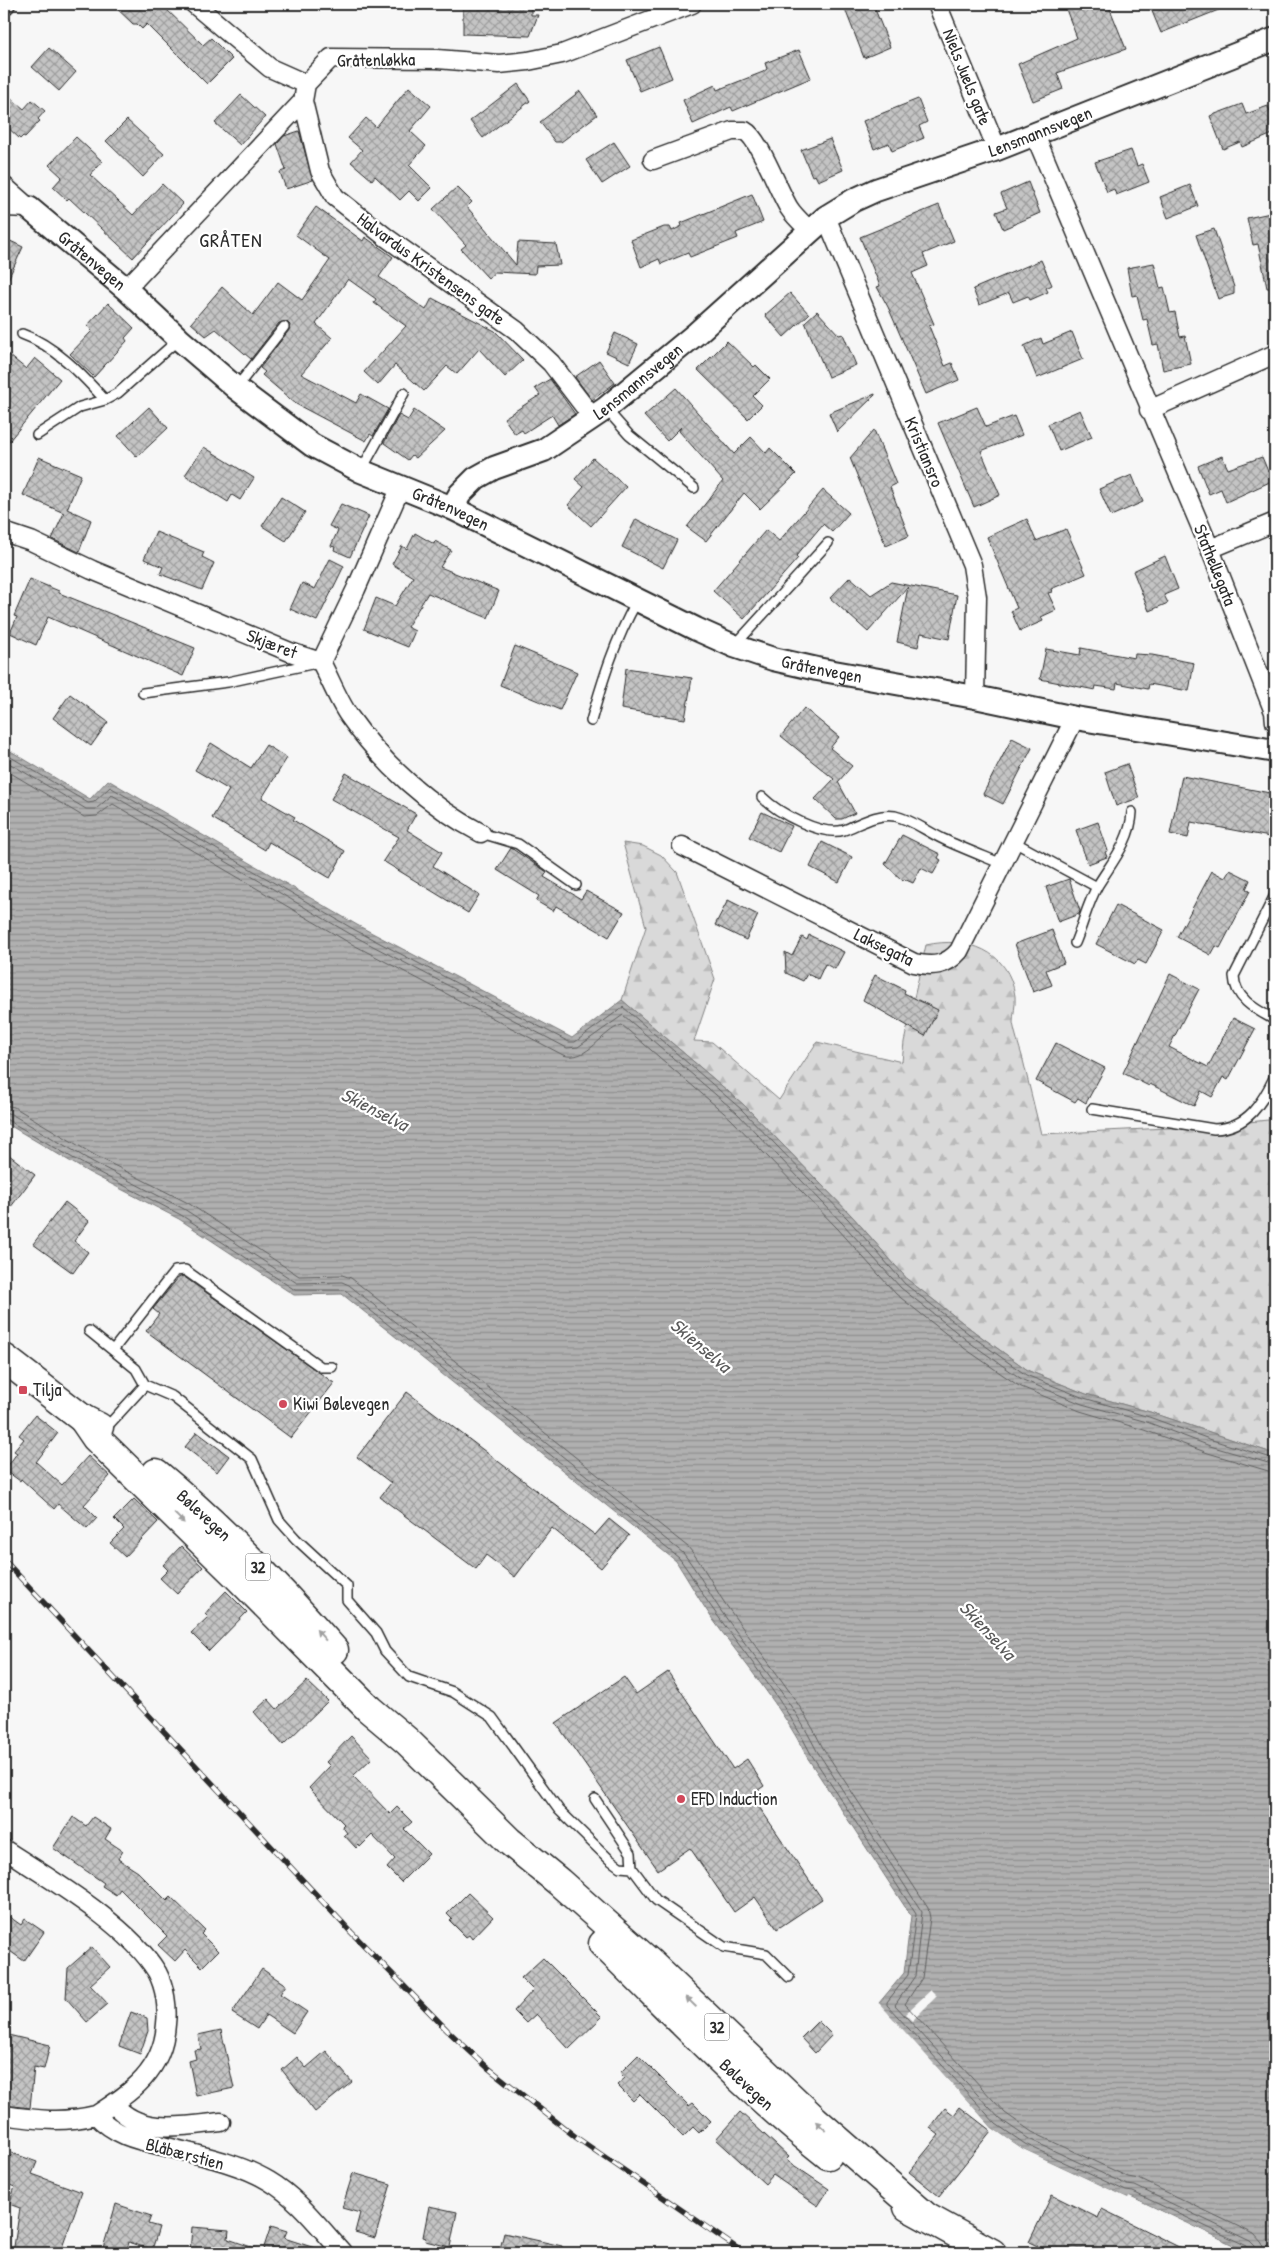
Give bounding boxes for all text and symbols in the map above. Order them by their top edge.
street label: Niels Juels gate [937,25,998,129]
street label: Gråtenløkka [337,46,415,73]
street label: Lensmannsvegen [985,100,1095,163]
street label: Halvardus Kristensens gate [352,206,510,331]
street label: Gråtenvegen [53,224,132,296]
district label: GRÅTEN [199,226,263,253]
street label: Lensmannsvegen [588,337,688,425]
street label: Kristiansro [899,413,950,491]
street label: Gråtenvegen [409,480,493,536]
street label: Stathellegata [1188,520,1243,609]
street label: Skjæret [243,622,302,665]
street label: Gråtenvegen [779,648,864,689]
street label: Laksegata [850,921,918,972]
water label: Skienselva [337,1081,415,1138]
water label: Skienselva [665,1312,739,1380]
place label: Tilja [33,1377,62,1402]
marker: Tilja [17,1384,29,1396]
place label: Kiwi Bølevegen [293,1391,389,1416]
marker: Kiwi Bølevegen [277,1398,289,1410]
street label: Bølevegen [172,1483,237,1547]
one-way arrow [173,1512,185,1524]
road number: 32 [246,1554,270,1580]
water label: Skienselva [954,1595,1024,1667]
one-way arrow [315,1630,327,1642]
place label: EFD Induction [691,1786,778,1811]
marker: EFD Induction [675,1793,687,1805]
one-way arrow [685,1996,697,2008]
road number: 32 [704,2014,730,2040]
street label: Bølevegen [714,2052,780,2116]
one-way arrow [816,2120,828,2132]
street label: Blåbærstien [143,2131,227,2176]

